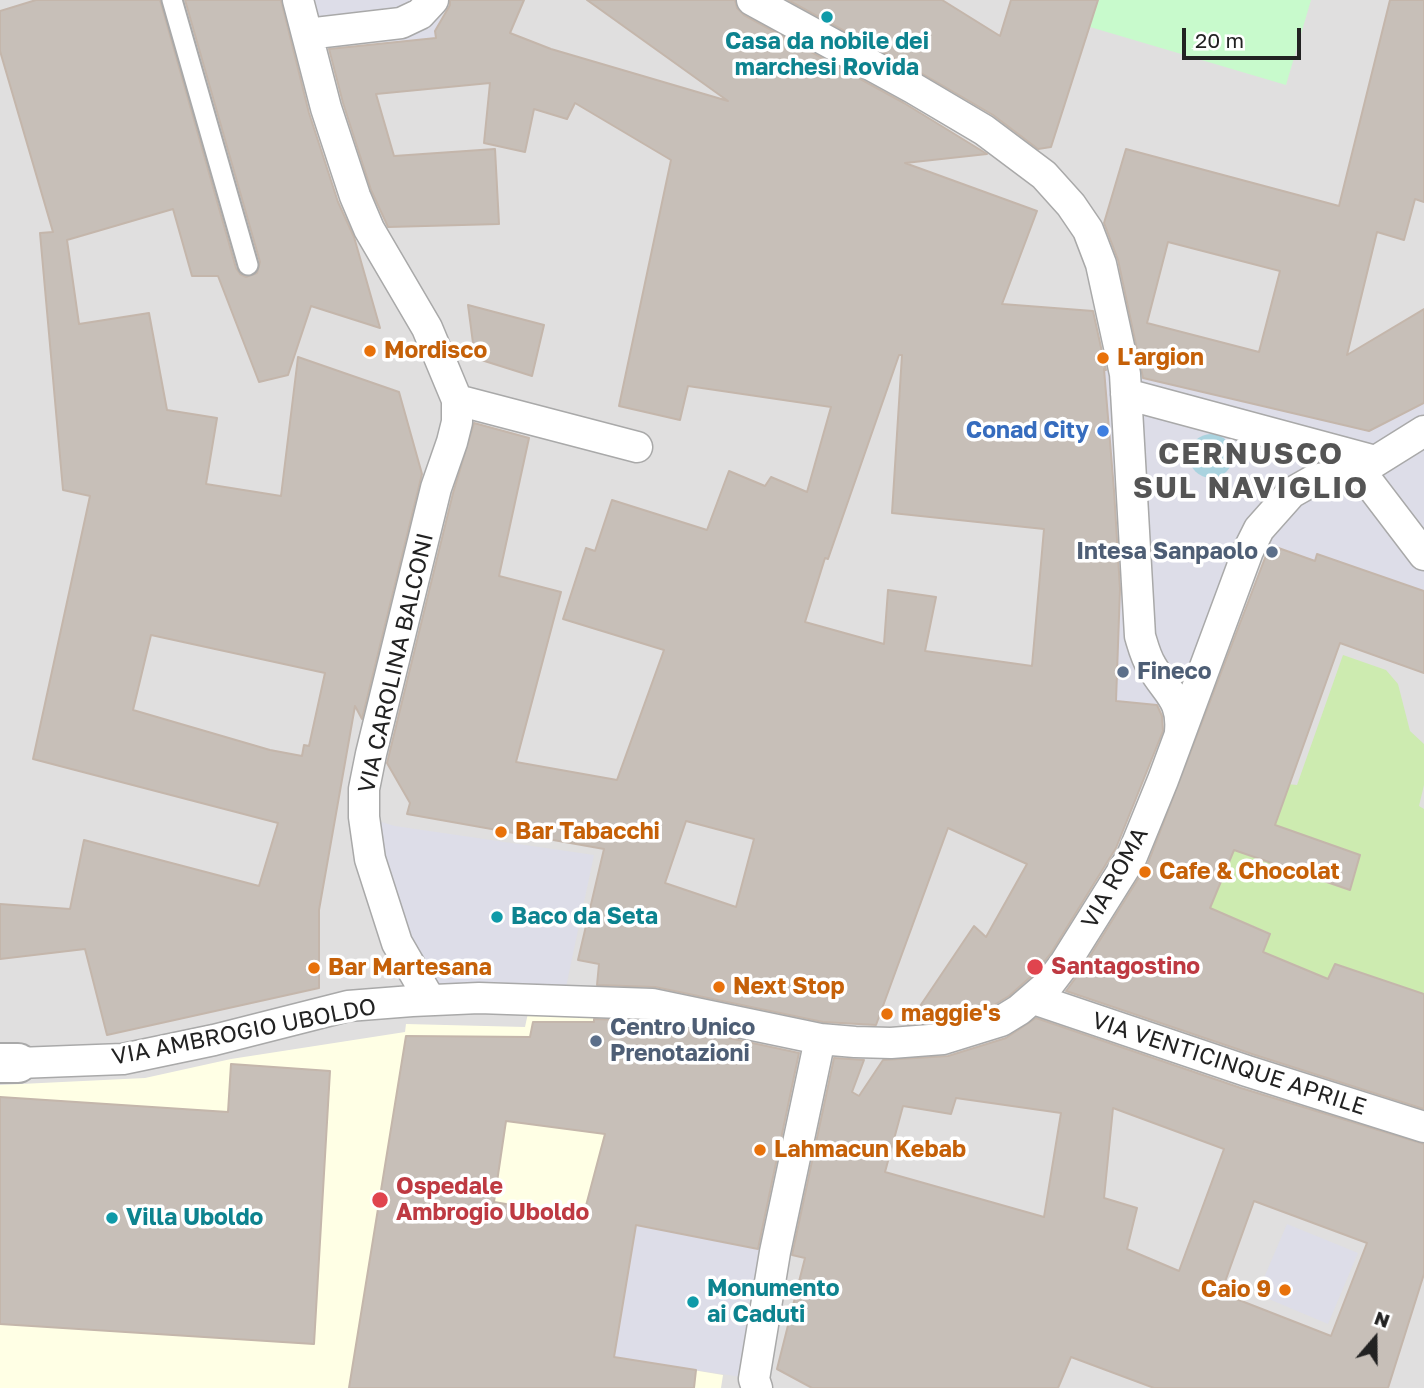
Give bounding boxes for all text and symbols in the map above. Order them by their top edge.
marker: Casa da nobile dei marchesi Rovida [819,9,835,25]
scale bar [1186,14,1305,58]
text: 20 m [1195,27,1244,53]
place label: Casa da nobile dei marchesi Rovida [725,28,929,82]
place label: Mordisco [384,337,487,365]
marker: Mordisco [362,343,378,359]
place label: L'argion [1117,344,1204,372]
marker: L'argion [1095,350,1111,366]
place label: Conad City [966,417,1089,445]
marker: Conad City [1095,423,1111,439]
district label: CERNUSCO SUL NAVIGLIO [1134,436,1368,506]
street label: VIA CAROLINA BALCONI [353,530,439,796]
place label: Intesa Sanpaolo [1076,538,1258,566]
marker: Intesa Sanpaolo [1264,544,1280,560]
place label: Fineco [1137,658,1211,686]
marker: Fineco [1115,664,1131,680]
place label: Bar Tabacchi [515,818,660,846]
street label: VIA ROMA [1076,822,1154,934]
marker: Bar Tabacchi [493,824,509,840]
place label: Cafe & Chocolat [1159,858,1340,886]
marker: Cafe & Chocolat [1137,864,1153,880]
place label: Baco da Seta [511,903,658,931]
marker: Baco da Seta [489,909,505,925]
place label: Santagostino [1051,953,1200,981]
place label: Bar Martesana [328,954,492,982]
marker: Santagostino [1025,957,1045,977]
marker: Bar Martesana [306,960,322,976]
place label: Next Stop [733,973,845,1001]
marker: Next Stop [711,979,727,995]
street label: VIA AMBROGIO UBOLDO [110,993,378,1071]
place label: maggie's [901,1000,1001,1028]
marker: maggie's [879,1006,895,1022]
street label: VIA VENTICINQUE APRILE [1088,1007,1370,1121]
place label: Centro Unico Prenotazioni [610,1014,755,1068]
marker: Centro Unico Prenotazioni [588,1033,604,1049]
place label: Lahmacun Kebab [774,1136,966,1164]
marker: Lahmacun Kebab [752,1142,768,1158]
place label: Ospedale Ambrogio Uboldo [396,1173,589,1227]
marker: Ospedale Ambrogio Uboldo [370,1190,390,1210]
place label: Villa Uboldo [126,1204,263,1232]
marker: Villa Uboldo [104,1210,120,1226]
place label: Monumento ai Caduti [707,1275,839,1329]
place label: Caio 9 [1201,1276,1271,1304]
marker: Caio 9 [1277,1282,1293,1298]
marker: Monumento ai Caduti [685,1294,701,1310]
north arrow [1340,1304,1410,1374]
text: N [1372,1306,1393,1332]

